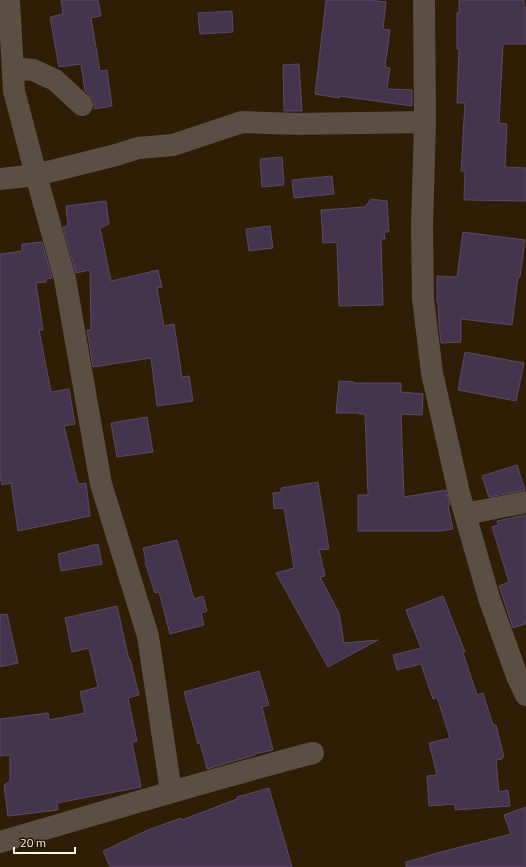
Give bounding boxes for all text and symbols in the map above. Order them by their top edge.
scale bar [14,829,75,855]
text: 20 m [20,833,46,852]

